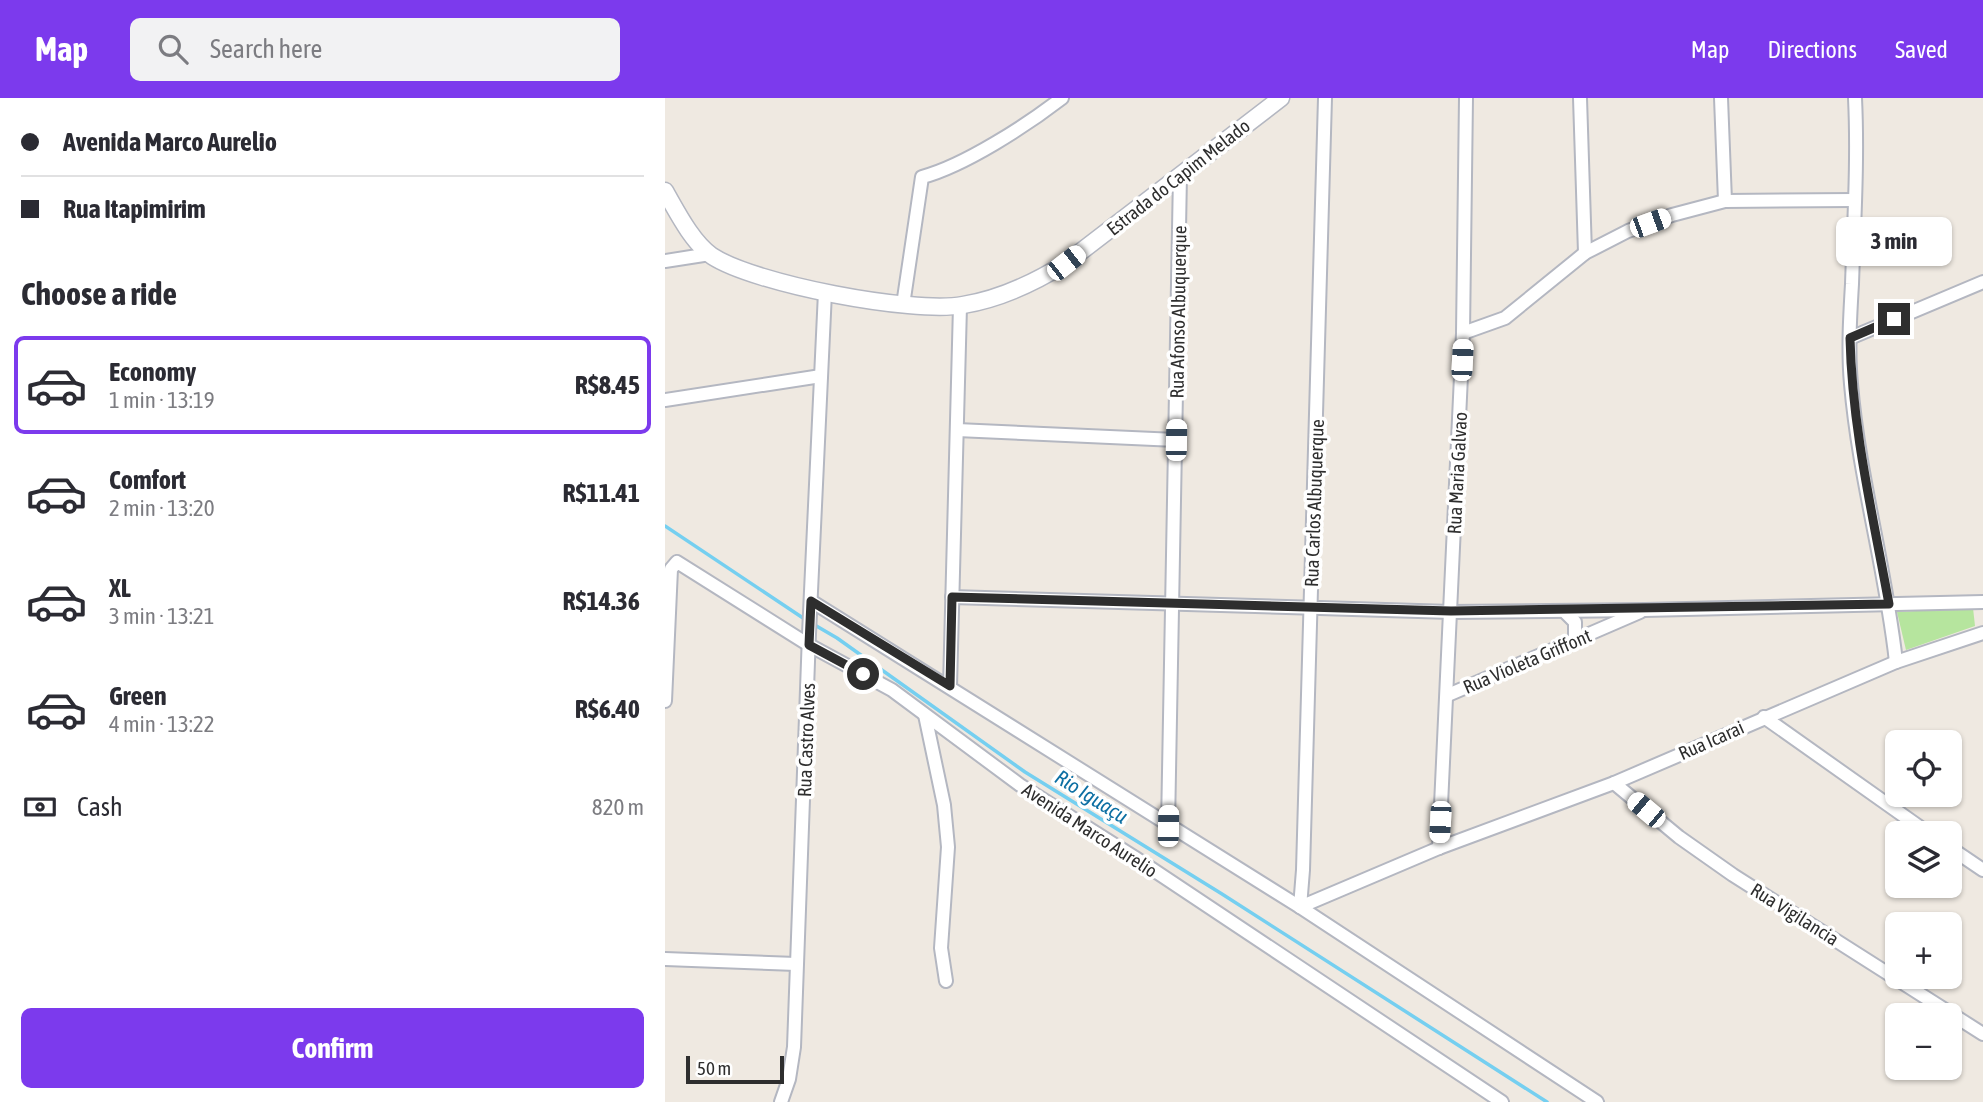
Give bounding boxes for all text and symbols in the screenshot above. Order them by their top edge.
search box [130,18,620,81]
text: Map [35,30,88,68]
icon: search [154,30,192,68]
text: Search here [210,34,322,64]
text: Map [1691,36,1729,63]
text: Directions [1767,36,1857,63]
text: Saved [1895,36,1948,63]
street label: Estrada do Capim Melado [1102,114,1254,240]
text: Avenida Marco Aurelio [63,127,277,157]
text: Rua Itapimirim [63,194,206,224]
car [1627,206,1674,240]
callout: 3 min [1836,218,1952,266]
street label: Rua Afonso Albuquerque [1165,225,1191,399]
text: 3 min [1871,228,1917,254]
car [1043,242,1090,284]
text: Choose a ride [21,275,177,312]
route end [1878,303,1910,335]
car [1451,338,1474,382]
icon: car [25,354,88,417]
text: Economy [109,357,196,387]
text: R$8.45 [575,370,640,400]
text: 1 min · 13:19 [109,387,215,413]
street label: Rua Maria Galvao [1443,411,1471,535]
car [1166,419,1187,461]
street label: Rua Carlos Albuquerque [1300,419,1328,587]
icon: car [25,462,88,525]
text: Comfort [109,465,186,495]
text: R$11.41 [563,478,640,508]
text: 2 min · 13:20 [109,495,215,521]
icon: car [25,570,88,633]
text: XL [109,573,131,603]
text: R$14.36 [563,586,640,616]
text: 3 min · 13:21 [109,603,215,629]
street label: Rua Violeta Griffont [1460,624,1594,698]
route start [847,658,879,690]
icon: car [25,678,88,741]
text: Green [109,681,167,711]
street label: Rua Castro Alves [793,682,819,797]
text: R$6.40 [575,694,640,724]
text: 4 min · 13:22 [109,711,215,737]
street label: Rua Icarai [1675,716,1747,764]
map controls [1885,730,1962,1080]
button: locate [1885,730,1962,807]
water label: Rio Iguaçu [1051,764,1133,828]
street label: Avenida Marco Aurelio [1018,778,1162,882]
icon: cash [21,788,59,826]
car [1624,788,1669,832]
text: Cash [77,792,123,822]
text: 820 m [592,794,644,820]
car [1429,800,1452,844]
car [1158,805,1179,847]
button: layers [1885,821,1962,898]
street label: Rua Vigilancia [1747,878,1843,950]
button: + [1885,912,1962,989]
button: − [1885,1003,1962,1080]
button: Confirm [21,1008,644,1088]
scale bar [686,1053,784,1085]
text: 50 m [697,1057,731,1079]

